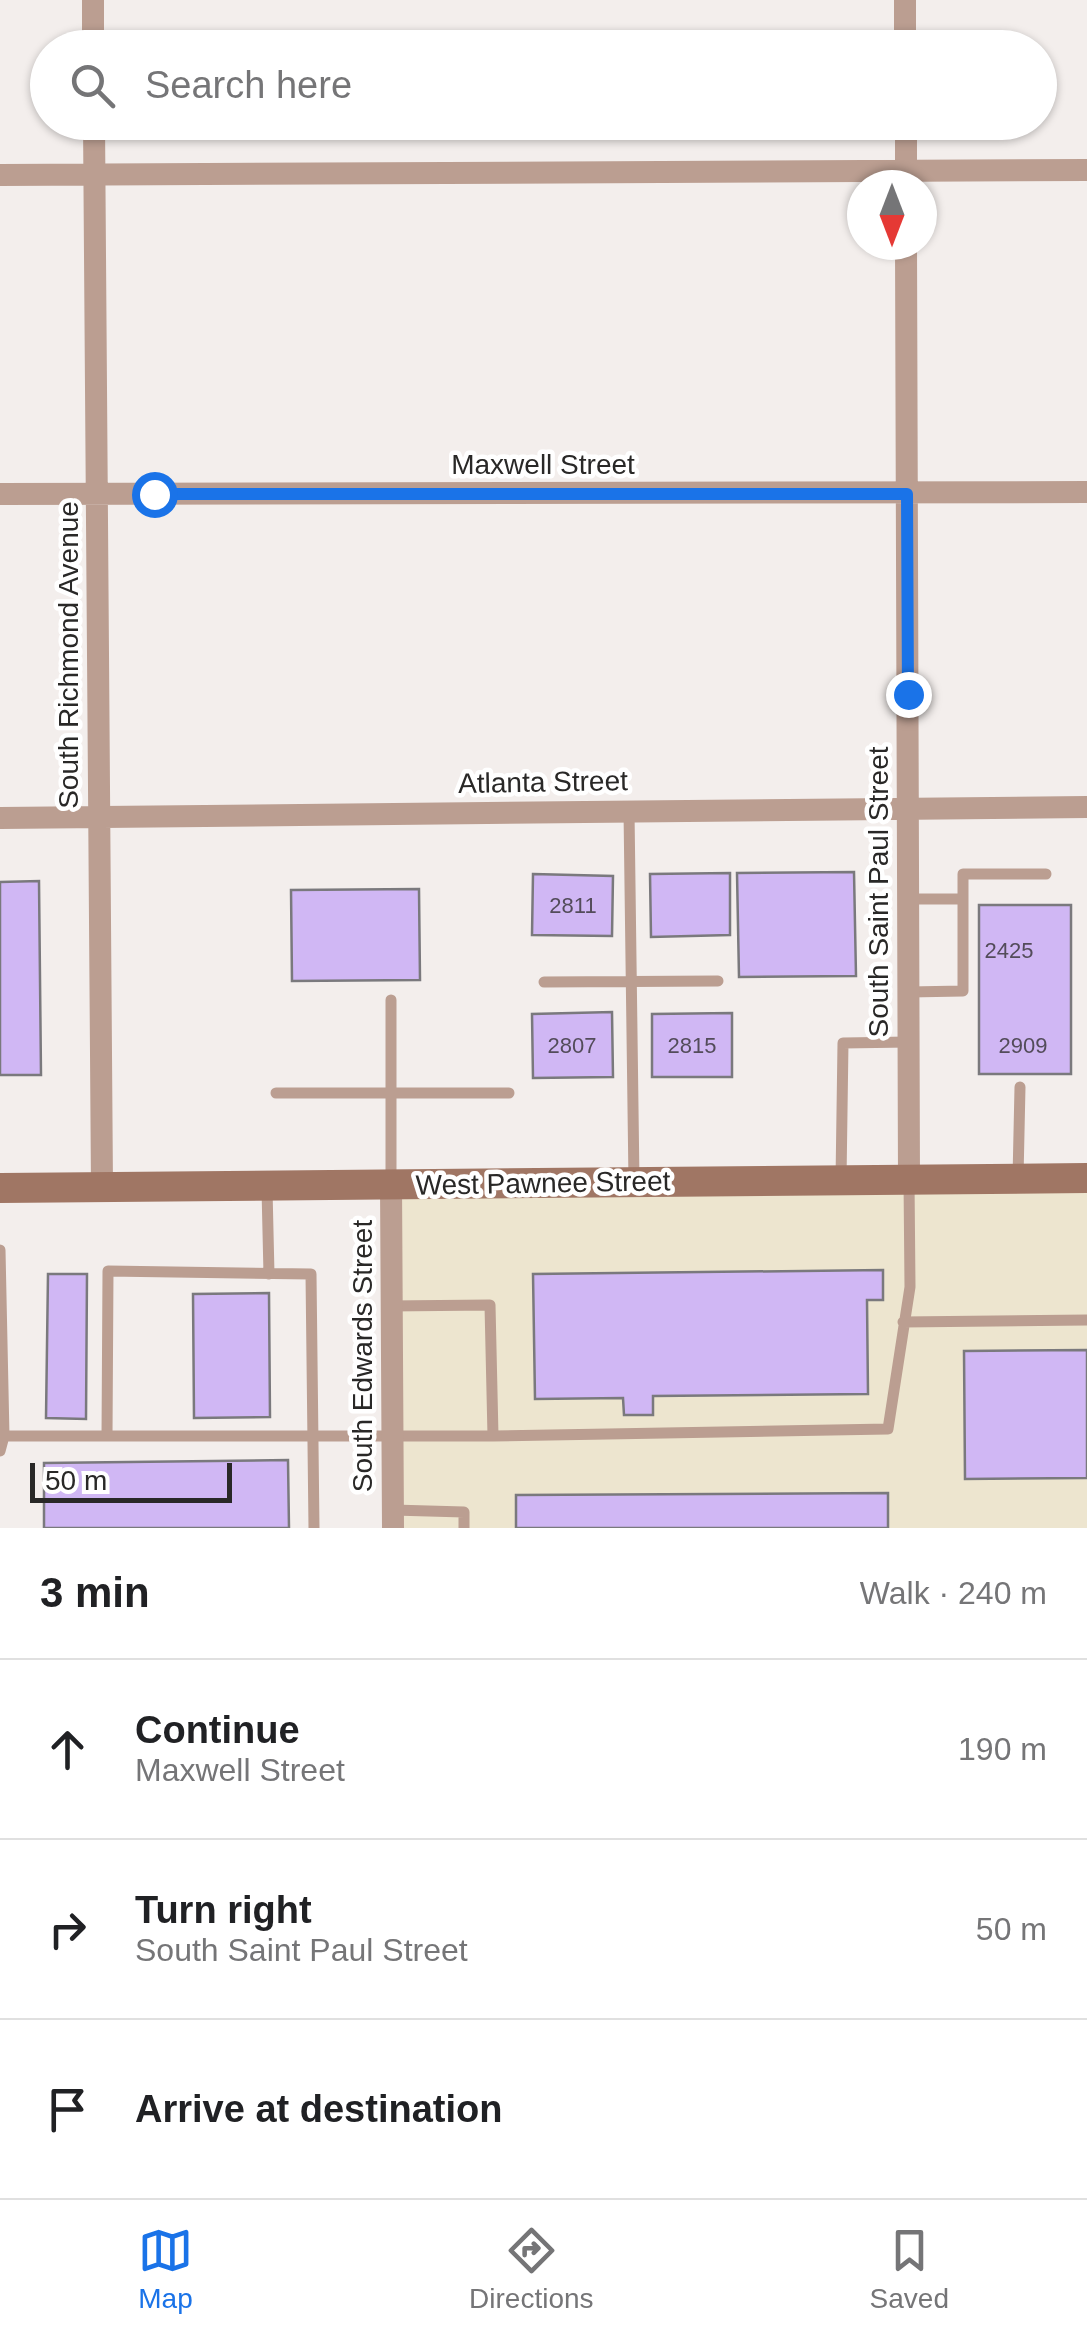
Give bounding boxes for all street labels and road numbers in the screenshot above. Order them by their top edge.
street label: Maxwell Street [451,449,635,480]
street label: South Richmond Avenue [53,501,84,809]
street label: South Saint Paul Street [863,746,894,1038]
street label: Atlanta Street [458,765,628,799]
street label: West Pawnee Street [415,1165,671,1201]
street label: South Edwards Street [347,1220,378,1492]

